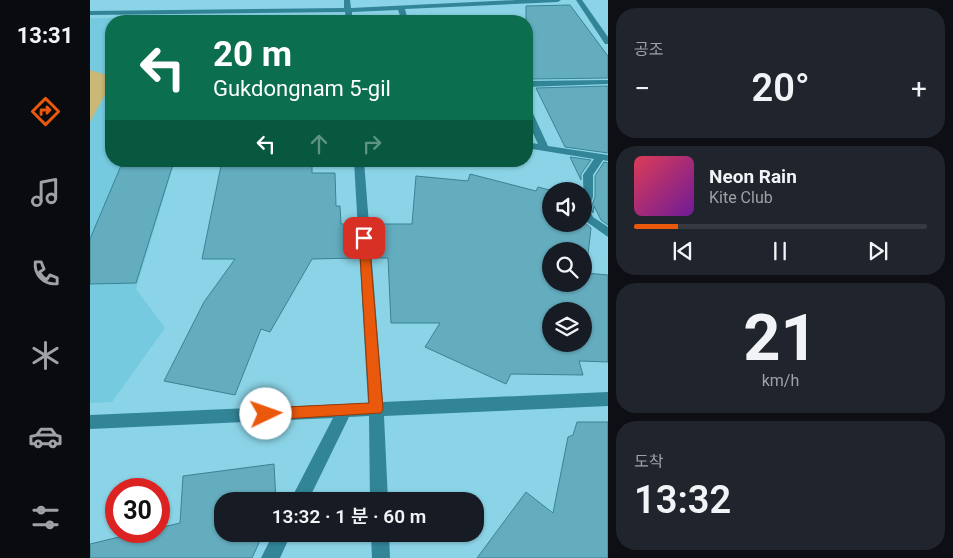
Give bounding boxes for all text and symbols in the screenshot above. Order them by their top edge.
text: 13:31 [17,23,73,48]
text: 20 m [213,34,292,75]
icon: left [130,35,195,100]
text: 공조 [634,40,663,59]
text: 20° [752,66,810,110]
text: − [634,72,650,105]
text: + [911,72,927,105]
text: Gukdongnam 5-gil [213,76,391,101]
icon: directions [28,94,63,129]
icon: left [252,130,280,158]
icon: ahead [305,130,333,158]
icon: right [358,130,386,158]
text: Neon Rain [709,165,797,188]
icon: music [28,175,63,210]
map controls [542,182,592,352]
button: sound [542,182,592,232]
text: Kite Club [709,188,773,207]
pin [343,217,385,259]
icon: arrive [350,224,378,252]
icon: previous [669,237,697,265]
icon: pause [766,237,794,265]
icon: next [864,237,892,265]
button: search [542,242,592,292]
icon: phone [28,256,63,291]
text: 21 [743,300,818,376]
button: layers [542,302,592,352]
icon: climate [28,338,63,373]
text: km/h [762,371,799,390]
position arrow [239,387,291,439]
icon: car [28,419,63,454]
text: 도착 [634,452,663,471]
speed limit sign: 30 [105,478,170,543]
text: 13:32 [634,478,731,522]
icon: filters [28,500,63,535]
text: 13:32 · 1 분 · 60 m [272,505,426,528]

